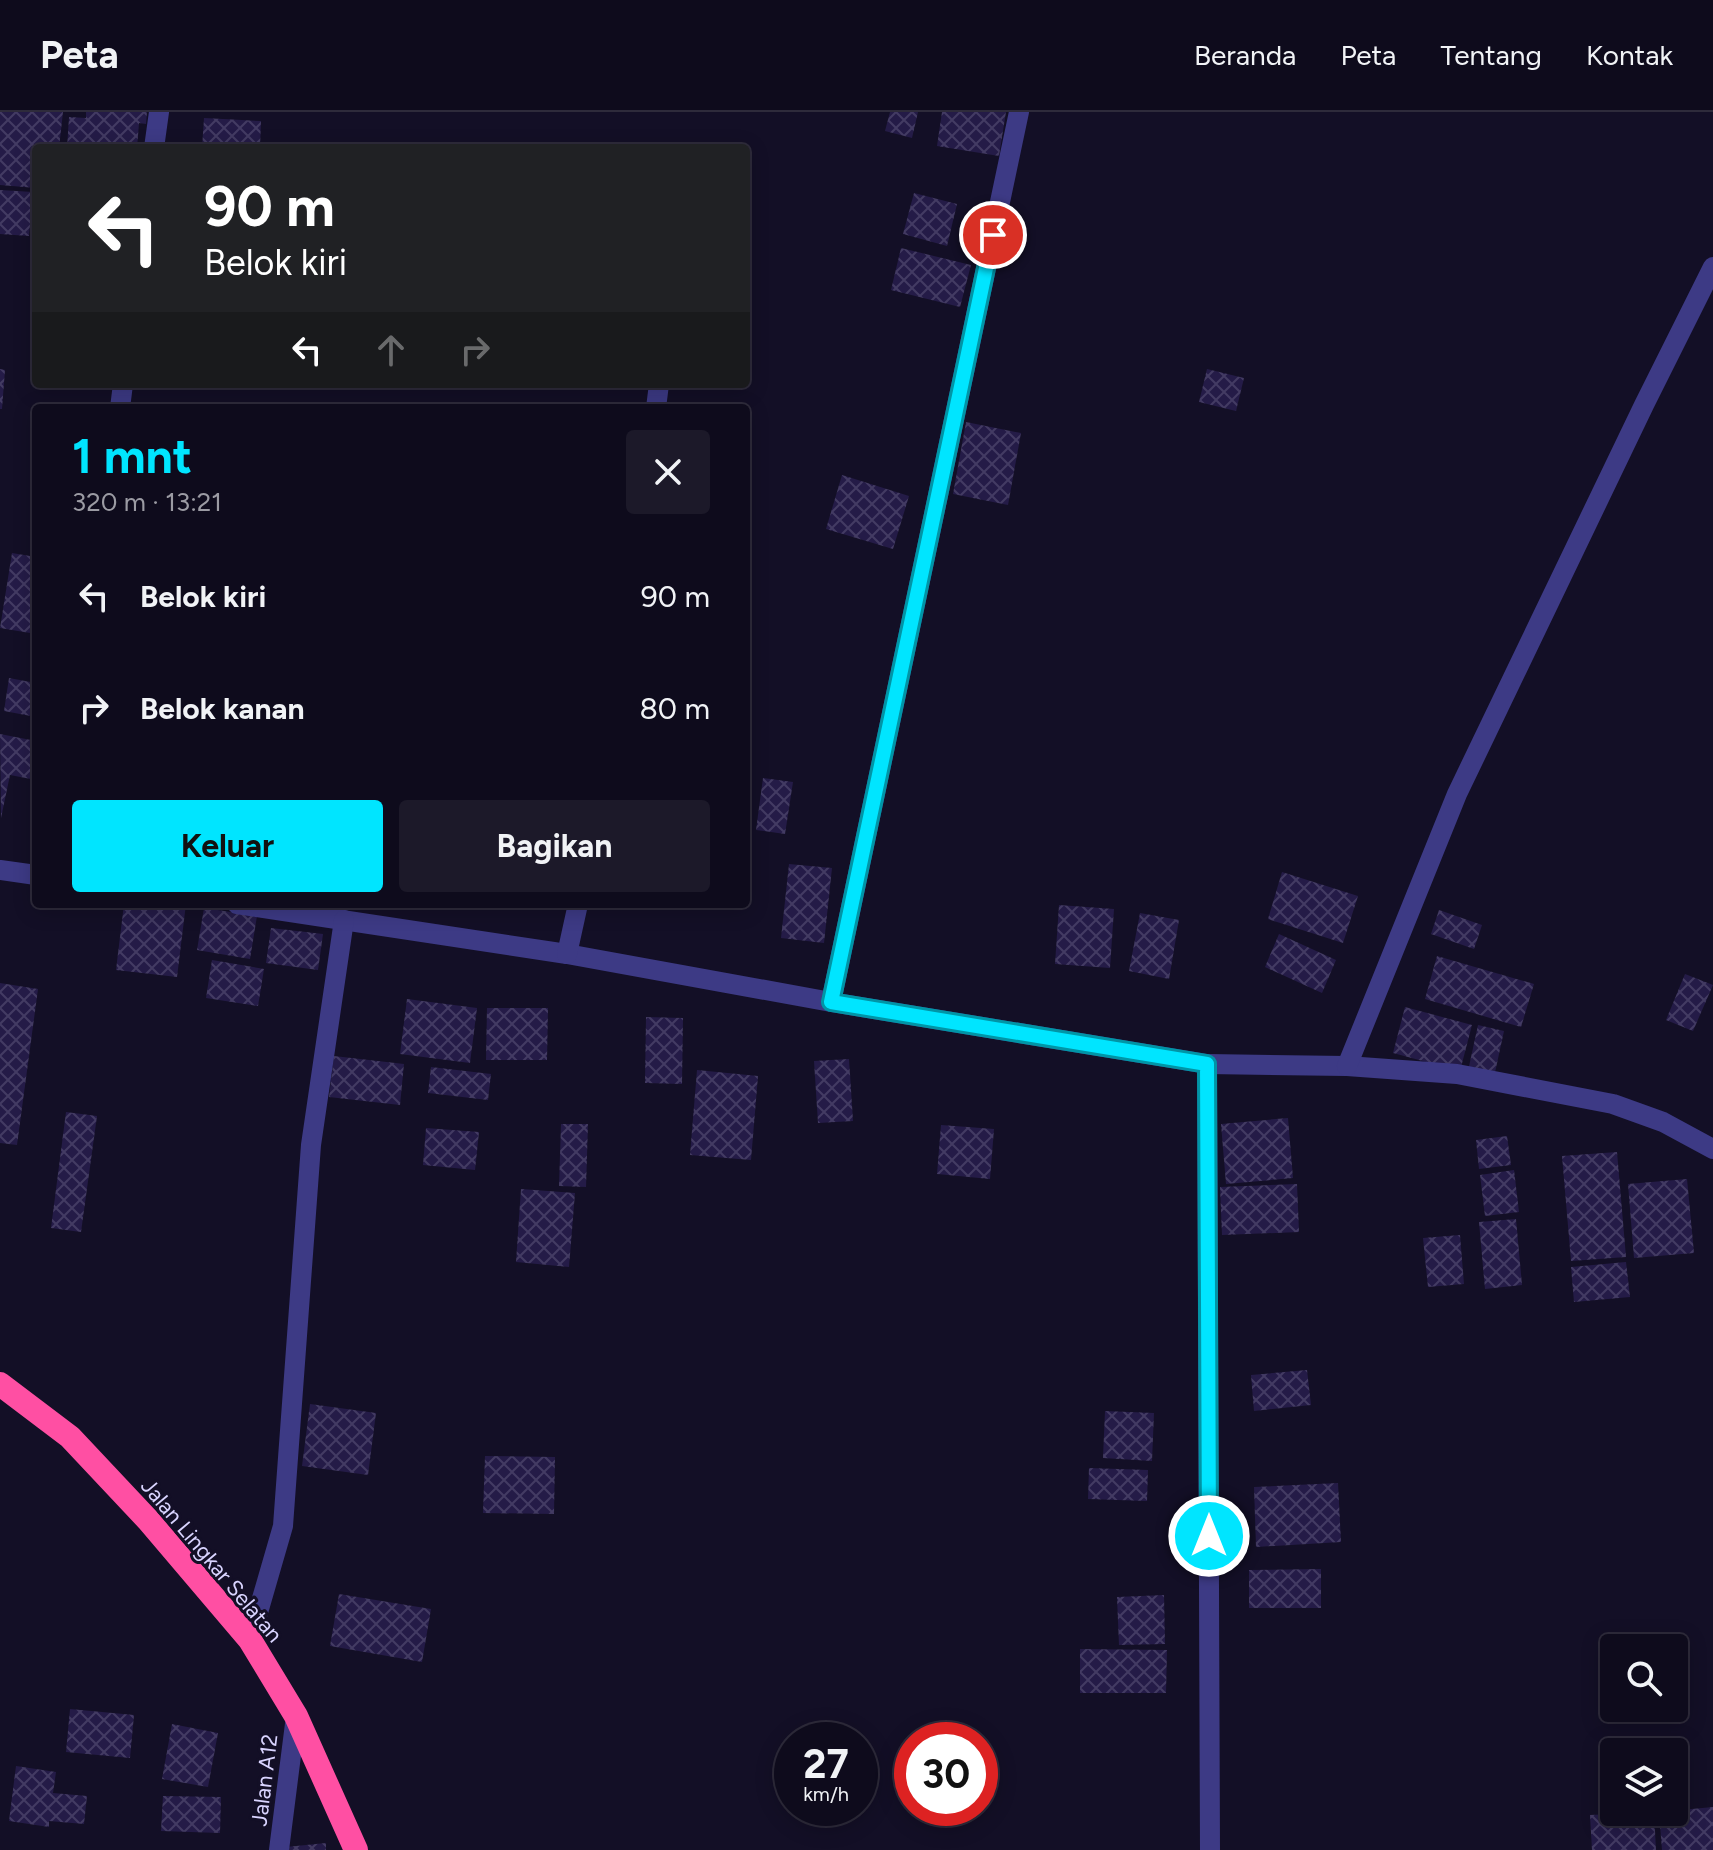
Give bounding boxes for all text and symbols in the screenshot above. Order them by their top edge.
text: Peta [40,32,119,78]
text: Beranda [1194,38,1296,72]
text: Peta [1340,38,1396,72]
text: Tentang [1440,38,1542,72]
text: Kontak [1586,38,1673,72]
text: 90 m [204,173,335,240]
icon: left [72,176,176,280]
pin [959,201,1027,269]
icon: arrive [971,213,1015,257]
text: Belok kiri [204,241,347,284]
icon: left [285,328,329,372]
icon: ahead [369,328,413,372]
icon: right [453,328,497,372]
text: 1 mnt [72,427,192,485]
button: close [626,430,710,514]
text: 320 m · 13:21 [72,486,222,518]
icon: left [72,574,116,618]
text: Belok kiri [140,578,266,615]
text: 90 m [641,578,710,615]
icon: right [72,686,116,730]
text: Belok kanan [140,690,305,727]
text: 80 m [639,690,710,727]
button: Keluar [72,800,383,892]
button: Bagikan [399,800,710,892]
street label: Jalan Lingkar Selatan [135,1473,288,1648]
position arrow [1167,1494,1251,1578]
map controls [1600,1634,1688,1826]
button: search [1600,1634,1688,1722]
speed limit sign: 30 [894,1722,998,1826]
street label: Jalan A12 [245,1732,284,1828]
button: layers [1600,1738,1688,1826]
text: 27 [803,1740,849,1788]
text: km/h [803,1782,849,1806]

